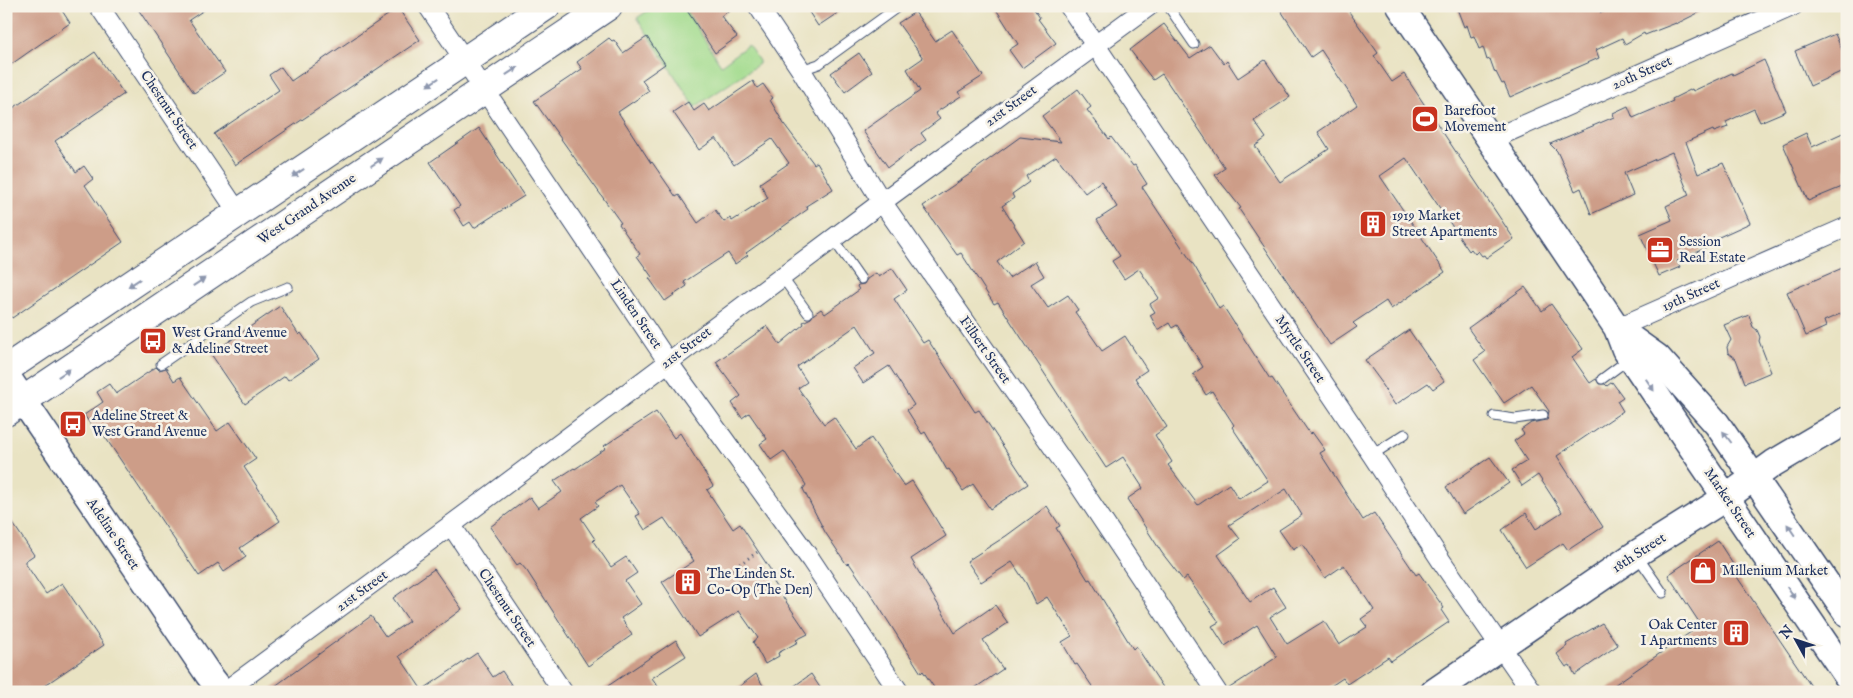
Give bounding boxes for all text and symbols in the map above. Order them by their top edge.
street label: 20th Street [1609,52,1675,94]
one-way arrow [505,66,518,76]
street label: Chestnut Street [136,67,202,153]
one-way arrow [426,77,439,87]
street label: 21st Street [982,81,1040,131]
place label: Barefoot Movement [1444,102,1507,136]
sports icon: Barefoot Movement [1410,104,1440,134]
one-way arrow [370,157,384,167]
one-way arrow [291,168,305,178]
street label: West Grand Avenue [254,169,360,249]
place label: 1919 Market Street Apartments [1392,207,1497,241]
building icon: 1919 Market Street Apartments [1358,209,1388,239]
place label: Session Real Estate [1679,233,1746,267]
office icon: Session Real Estate [1645,235,1675,265]
street label: 19th Street [1659,274,1723,316]
street label: Linden Street [606,276,666,352]
one-way arrow [192,278,206,287]
one-way arrow [127,279,141,288]
street label: Myrtle Street [1271,312,1329,386]
street label: Filbert Street [955,313,1015,387]
street label: 21st Street [657,323,715,373]
place label: West Grand Avenue & Adeline Street [172,324,288,358]
bus stop icon: West Grand Avenue & Adeline Street [138,326,168,356]
one-way arrow [57,368,71,378]
one-way arrow [1645,378,1655,392]
place label: Adeline Street & West Grand Avenue [91,407,208,441]
bus stop icon: Adeline Street & West Grand Avenue [58,409,88,439]
one-way arrow [1722,430,1732,444]
street label: Market Street [1700,464,1760,542]
street label: Adeline Street [82,494,144,573]
one-way arrow [1786,524,1796,537]
street label: 18th Street [1609,529,1670,577]
shop icon: Millenium Market [1688,556,1718,586]
place label: Millenium Market [1722,562,1828,580]
street label: Chestnut Street [474,565,540,651]
place label: The Linden St. Co-Op (The Den) [707,565,813,599]
street label: 21st Street [333,566,391,616]
building icon: The Linden St. Co-Op (The Den) [673,567,703,597]
one-way arrow [1786,586,1796,599]
place label: Oak Center I Apartments [1641,616,1717,650]
north arrow [1770,616,1820,666]
building icon: Oak Center I Apartments [1721,618,1751,648]
text: N [1775,622,1798,643]

